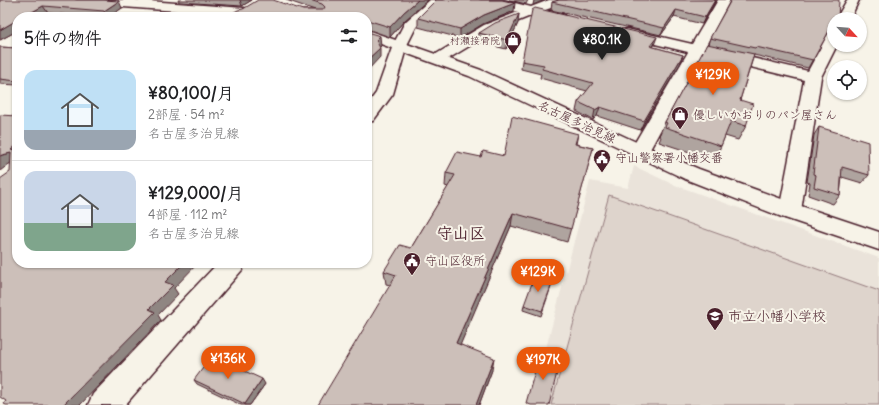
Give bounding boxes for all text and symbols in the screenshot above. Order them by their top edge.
north arrow [827,12,867,52]
map controls [827,12,867,100]
icon: filters [338,25,360,47]
text: 5件の物件 [24,27,102,49]
pin: ¥80.1K [569,27,635,61]
shop icon: 村瀬接骨院 [503,30,523,55]
text: ¥80.1K [582,31,622,48]
place label: 村瀬接骨院 [450,34,500,47]
button: locate [827,60,867,100]
pin: ¥129K [685,62,741,96]
text: ¥129K [695,66,731,83]
text: ¥80,100/月 [148,82,234,104]
icon: home [56,86,104,134]
street label: 名古屋多治見線 [536,97,618,146]
shop icon: 優しいかおりのパン屋さん [670,105,690,130]
text: 2部屋 · 54 m² [148,106,225,123]
place label: 優しいかおりのパン屋さん [693,107,837,122]
text: 名古屋多治見線 [148,125,239,142]
public building icon: 守山警察署小幡交番 [592,148,612,173]
place label: 守山警察署小幡交番 [615,150,723,165]
text: ¥129,000/月 [148,182,244,204]
icon: home [56,187,104,235]
text: 4部屋 · 112 m² [148,206,227,223]
district label: 守山区 [437,223,485,243]
text: 名古屋多治見線 [148,225,239,242]
public building icon: 守山区役所 [402,251,422,276]
place label: 守山区役所 [425,253,485,268]
pin: ¥129K [510,259,566,293]
text: ¥129K [520,263,556,280]
school or university icon: 市立小幡小学校 [705,306,725,331]
place label: 市立小幡小学校 [728,307,826,325]
pin: ¥136K [200,346,256,380]
pin: ¥197K [515,347,571,381]
text: ¥136K [210,350,246,367]
text: ¥197K [526,351,560,368]

